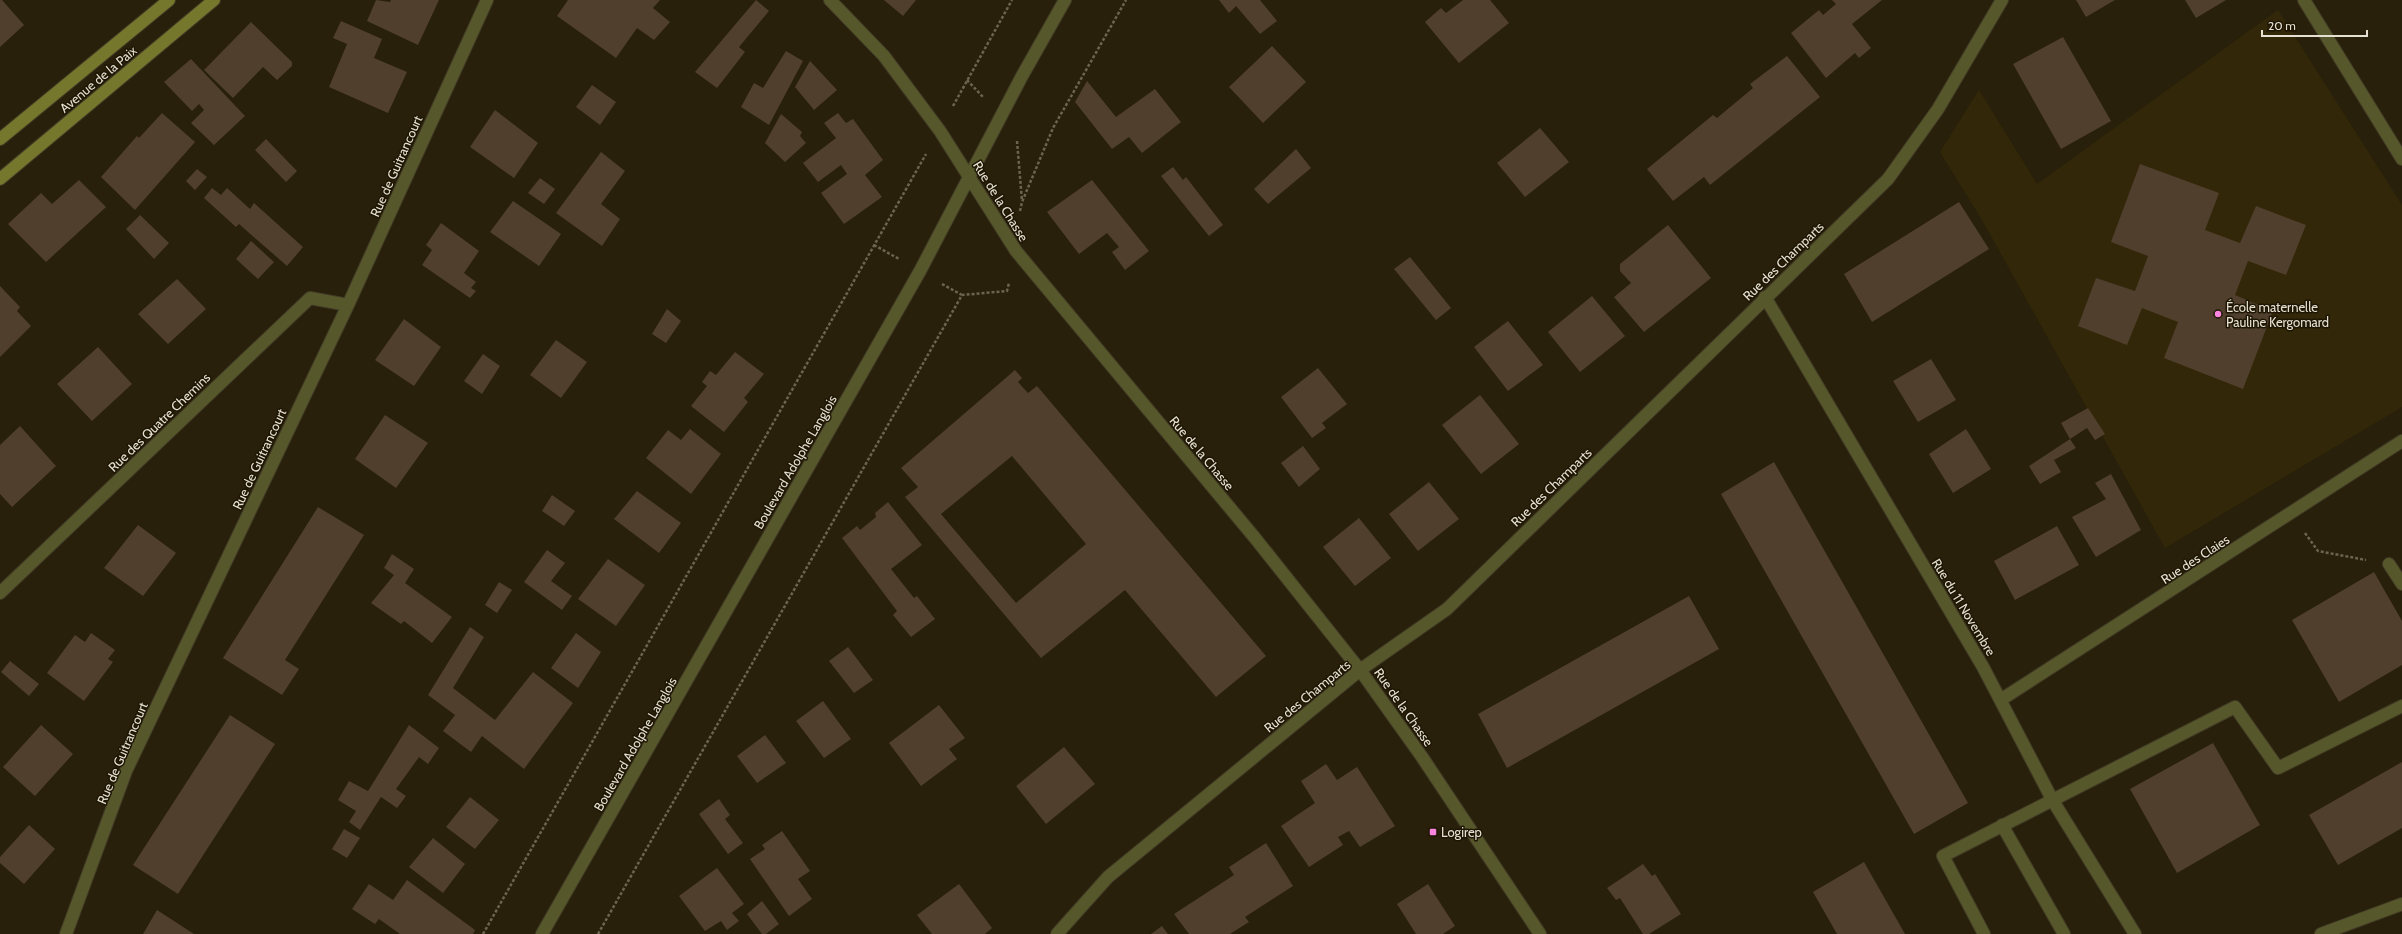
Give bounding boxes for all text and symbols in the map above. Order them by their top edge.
scale bar [2262,12,2367,38]
text: 20 m [2268,18,2296,33]
street label: Avenue de la Paix [56,42,140,116]
street label: Rue de Guitrancourt [366,112,426,219]
street label: Rue de la Chasse [970,158,1032,244]
street label: Rue des Champarts [1739,218,1827,304]
place label: École maternelle Pauline Kergomard [2226,298,2329,330]
marker: École maternelle Pauline Kergomard [2213,309,2223,319]
street label: Rue des Quatre Chemins [105,369,214,475]
street label: Boulevard Adolphe Langlois [750,392,840,532]
street label: Rue de Guitrancourt [229,406,290,512]
street label: Rue de la Chasse [1166,413,1238,494]
street label: Rue des Champarts [1507,444,1595,530]
street label: Rue des Claies [2158,531,2233,587]
street label: Rue du 11 Novembre [1929,555,2000,659]
street label: Rue des Champarts [1261,656,1354,736]
street label: Rue de la Chasse [1371,665,1437,749]
street label: Boulevard Adolphe Langlois [590,674,680,814]
street label: Rue de Guitrancourt [93,699,151,806]
place label: Logirep [1441,824,1482,840]
marker: Logirep [1428,827,1438,837]

